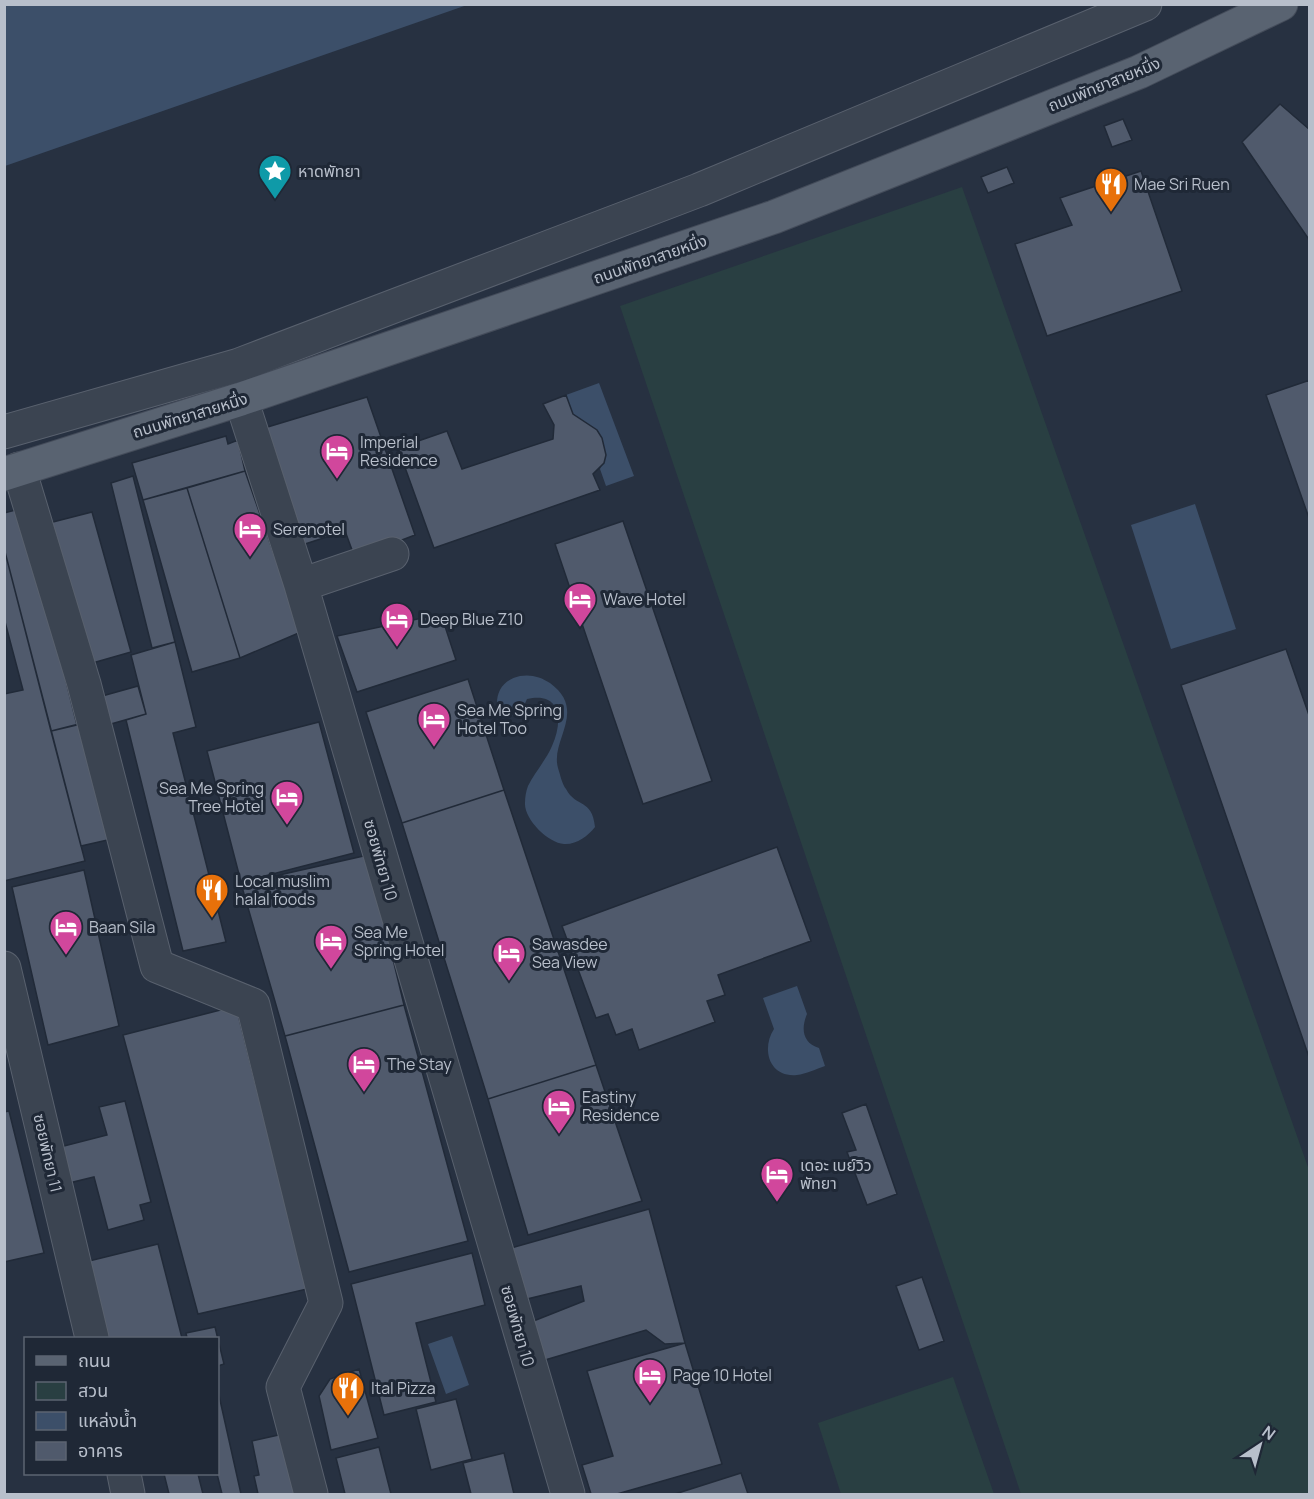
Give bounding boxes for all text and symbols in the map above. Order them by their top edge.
street label: ถนนพัทยาสายหนึ่ง [1045,52,1163,116]
place icon: หาดพัทยา [257,153,293,200]
place label: หาดพัทยา [298,160,361,182]
restaurant icon: Mae Sri Ruen [1093,166,1129,213]
place label: Mae Sri Ruen [1134,173,1230,195]
street label: ถนนพัทยาสายหนึ่ง [590,229,710,289]
street label: ถนนพัทยาสายหนึ่ง [130,387,250,443]
place label: Imperial Residence [360,431,438,471]
hotel icon: Imperial Residence [319,433,355,480]
hotel icon: Serenotel [232,511,268,558]
place label: Serenotel [273,518,345,540]
hotel icon: Wave Hotel [562,581,598,628]
place label: Wave Hotel [603,588,686,610]
hotel icon: Deep Blue Z10 [379,601,415,648]
place label: Deep Blue Z10 [420,608,523,630]
place label: Sea Me Spring Hotel Too [457,699,562,739]
hotel icon: Sea Me Spring Hotel Too [416,701,452,748]
place label: Sea Me Spring Tree Hotel [159,777,264,817]
hotel icon: Sea Me Spring Tree Hotel [269,779,305,826]
street label: ซอยพัทยา 10 [359,817,403,903]
place label: Local muslim halal foods [235,870,330,910]
restaurant icon: Local muslim halal foods [194,872,230,919]
hotel icon: Baan Sila [48,909,84,956]
place label: Baan Sila [89,916,156,938]
place label: Sea Me Spring Hotel [354,921,445,961]
hotel icon: Sea Me Spring Hotel [313,923,349,970]
place label: Sawasdee Sea View [532,933,608,973]
hotel icon: Sawasdee Sea View [491,935,527,982]
hotel icon: The Stay [346,1046,382,1093]
place label: The Stay [387,1053,452,1075]
place label: Eastiny Residence [582,1086,660,1126]
hotel icon: Eastiny Residence [541,1088,577,1135]
street label: ซอยพัทยา 11 [28,1111,68,1195]
place label: เดอะ เบย์วิว พัทยา [800,1154,872,1194]
hotel icon: เดอะ เบย์วิว พัทยา [759,1156,795,1203]
street label: ซอยพัทยา 10 [496,1283,540,1369]
legend [24,1337,219,1475]
text: ถนน [78,1348,111,1372]
hotel icon: Page 10 Hotel [632,1357,668,1404]
place label: Page 10 Hotel [673,1364,772,1386]
restaurant icon: Ital Pizza [330,1370,366,1417]
place label: Ital Pizza [371,1377,436,1399]
text: สวน [78,1378,108,1402]
text: แหล่งน้ำ [78,1408,137,1432]
north arrow [1230,1415,1290,1475]
text: N [1258,1421,1280,1445]
text: อาคาร [78,1438,123,1462]

